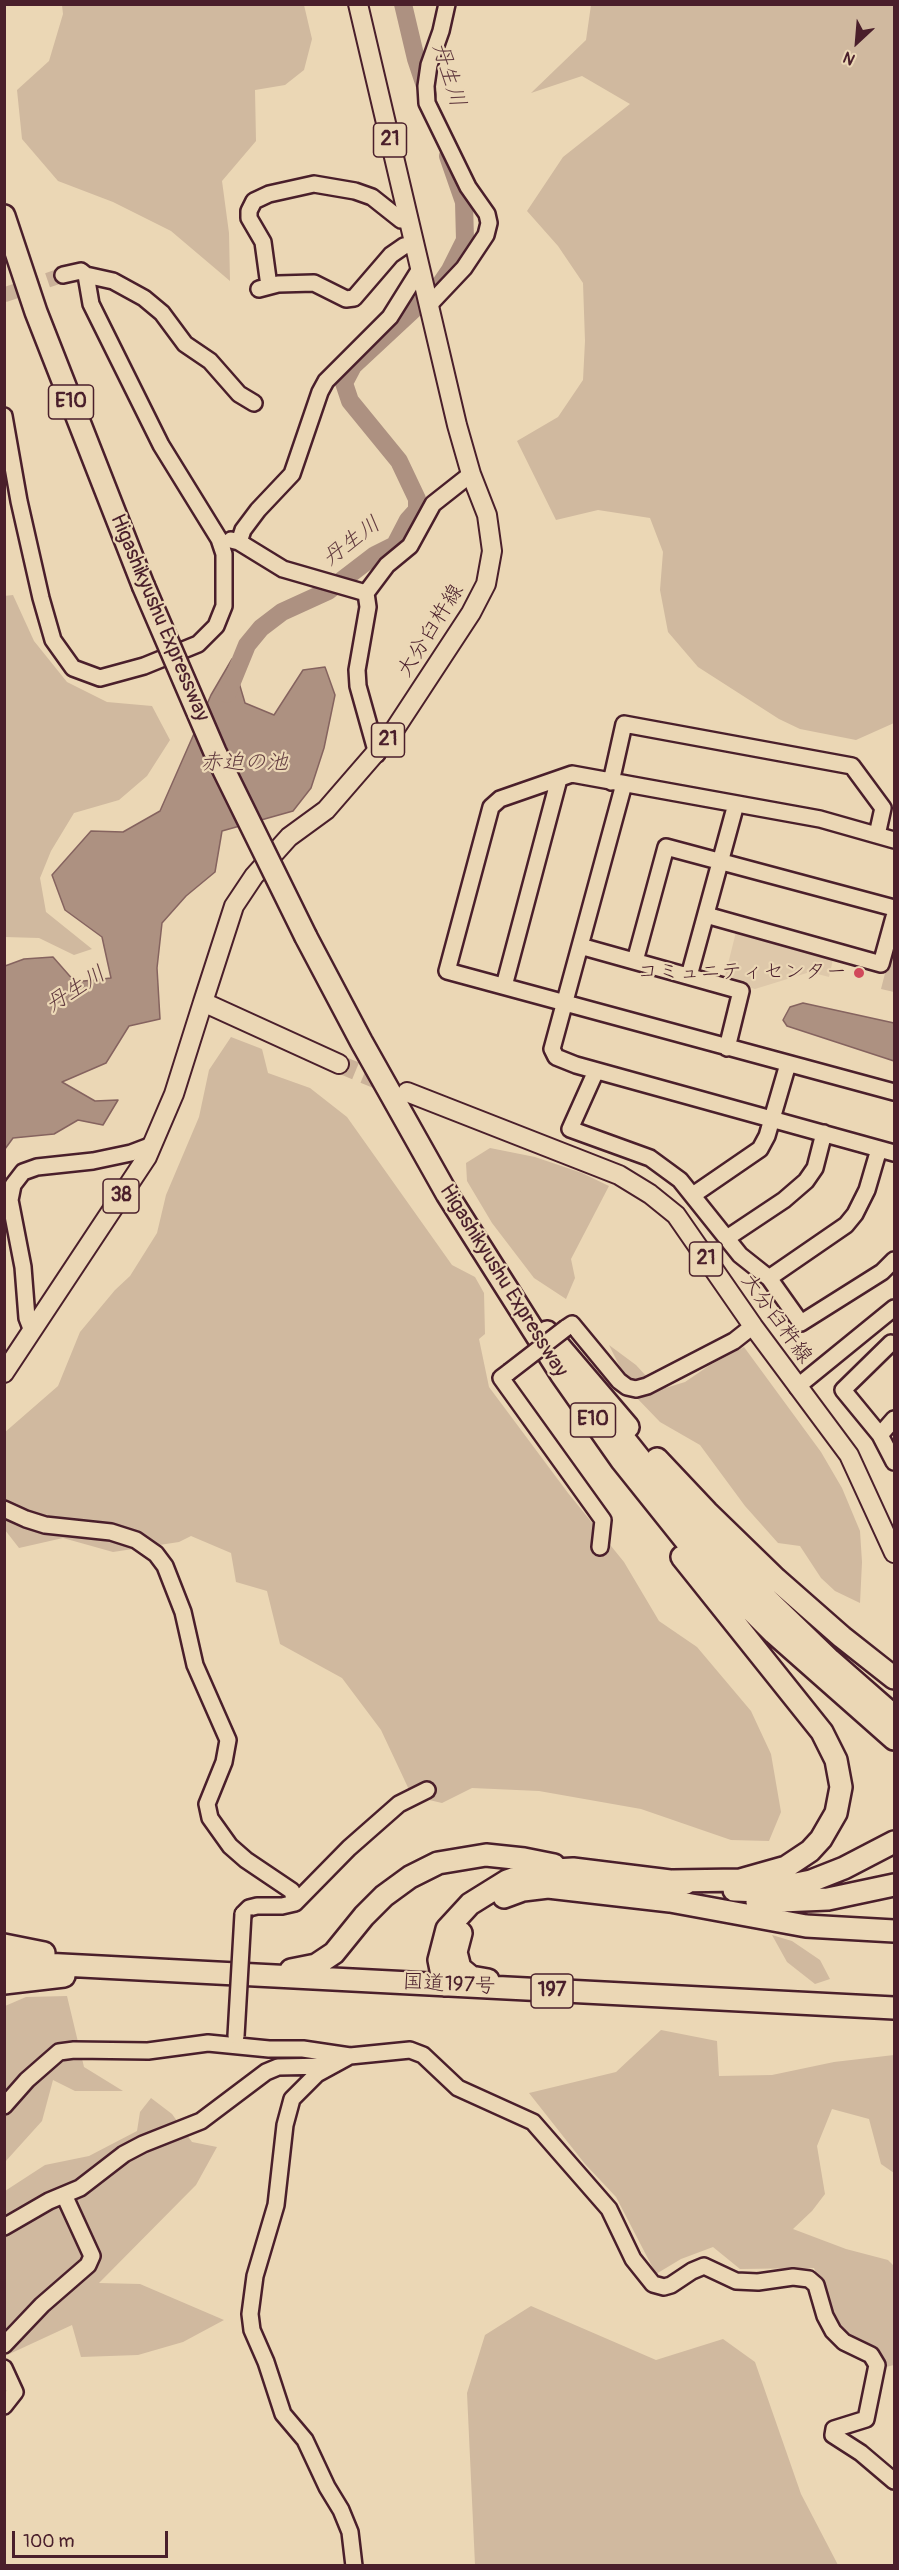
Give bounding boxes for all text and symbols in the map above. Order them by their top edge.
north arrow [827,12,887,72]
water label: 丹生川 [426,40,470,110]
text: N [840,47,858,70]
road number: 21 [374,123,406,157]
road number: E10 [48,385,94,419]
street label: Higashikyushu Expressway [104,511,214,725]
water label: 丹生川 [318,512,386,572]
street label: 大分臼杵線 [392,580,470,682]
road number: 21 [372,723,404,757]
water label: 赤迫の池 [200,750,288,776]
place label: コミュニティセンター [637,960,847,986]
water label: 丹生川 [41,961,111,1019]
marker: コミュニティセンター [852,966,866,980]
road number: 38 [103,1179,139,1213]
street label: Higashikyushu Expressway [433,1180,573,1382]
road number: 21 [690,1242,722,1276]
street label: 大分臼杵線 [735,1269,817,1369]
road number: E10 [570,1403,616,1437]
street label: 国道197号 [402,1970,496,2000]
road number: 197 [531,1974,573,2008]
scale bar [15,2519,171,2557]
text: 100 m [23,2530,75,2553]

